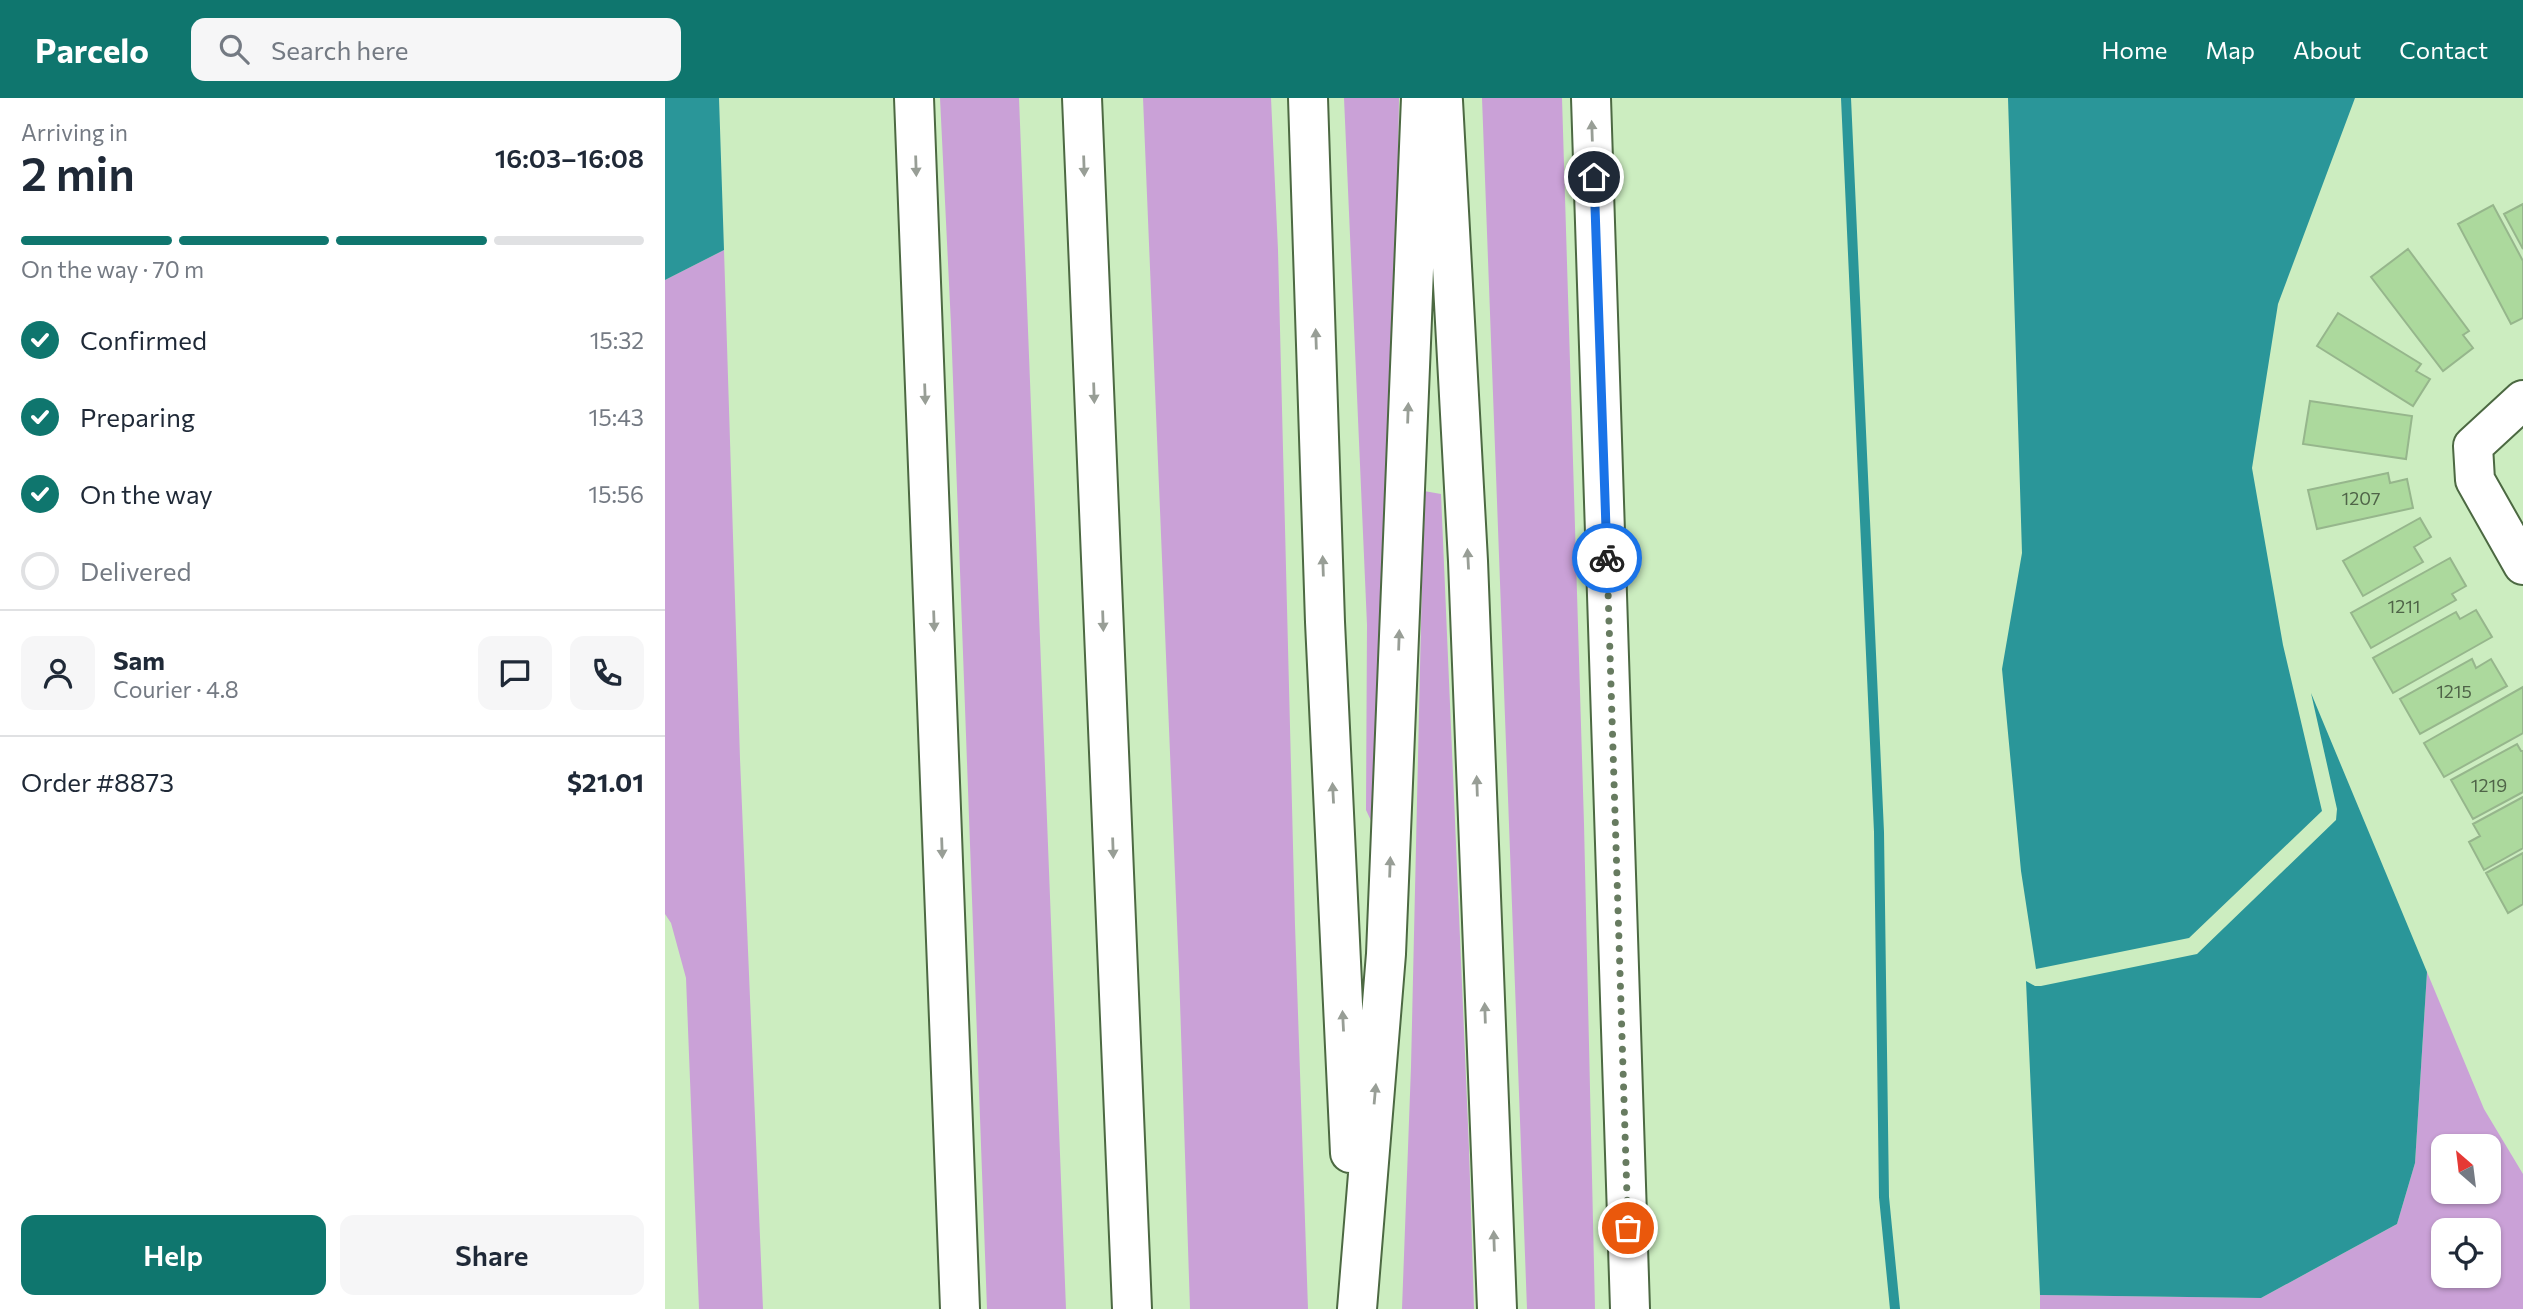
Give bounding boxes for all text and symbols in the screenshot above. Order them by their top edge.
search box [191,18,681,81]
text: Parcelo [35,29,149,70]
icon: search [215,30,253,68]
text: Search here [271,34,409,65]
text: Home [2102,35,2168,64]
text: Map [2206,35,2255,64]
text: About [2293,35,2361,64]
text: Contact [2399,35,2488,64]
text: Arriving in [21,118,128,146]
one-way arrow [1587,120,1598,142]
text: 16:03–16:08 [495,142,644,173]
text: 2 min [21,144,135,200]
pin [1564,147,1624,207]
one-way arrow [911,155,922,177]
one-way arrow [1079,155,1090,177]
icon: home [1575,158,1613,196]
text: On the way · 70 m [21,255,204,283]
icon: check [21,321,59,359]
text: Confirmed [80,324,207,355]
text: 15:32 [590,326,644,354]
one-way arrow [1310,327,1321,349]
one-way arrow [919,383,930,405]
one-way arrow [1088,383,1099,405]
icon: check [21,398,59,436]
text: Preparing [80,401,195,432]
one-way arrow [1403,402,1414,424]
text: 15:43 [589,403,644,431]
icon: check [21,475,59,513]
text: On the way [80,478,213,509]
text: 15:56 [588,480,644,508]
house number: 1207 [2342,487,2380,509]
courier [1572,523,1642,593]
icon: bike [1588,539,1626,577]
one-way arrow [1462,548,1473,570]
text: Delivered [80,555,191,586]
one-way arrow [1318,555,1329,577]
house number: 1211 [2387,595,2421,617]
one-way arrow [928,610,939,632]
one-way arrow [1098,610,1109,632]
one-way arrow [1393,629,1404,651]
button: person [21,636,95,710]
button: chat [478,636,552,710]
button: phone [570,636,644,710]
text: Sam [113,644,165,675]
text: Courier · 4.8 [113,675,239,703]
house number: 1215 [2436,680,2472,702]
text: Order #8873 [21,766,174,797]
text: $21.01 [567,766,644,797]
house number: 1219 [2471,774,2507,796]
one-way arrow [1471,775,1482,797]
one-way arrow [1327,782,1338,804]
one-way arrow [937,837,948,859]
one-way arrow [1107,837,1118,859]
one-way arrow [1384,856,1395,878]
one-way arrow [1480,1002,1491,1024]
one-way arrow [1338,1009,1349,1031]
one-way arrow [1370,1083,1381,1105]
north arrow [2431,1134,2501,1204]
map controls [2431,1134,2501,1288]
pin [1598,1198,1658,1258]
icon: bag [1609,1209,1647,1247]
button: Help [21,1215,326,1295]
button: Share [340,1215,644,1295]
button: locate [2431,1218,2501,1288]
one-way arrow [1489,1230,1500,1252]

